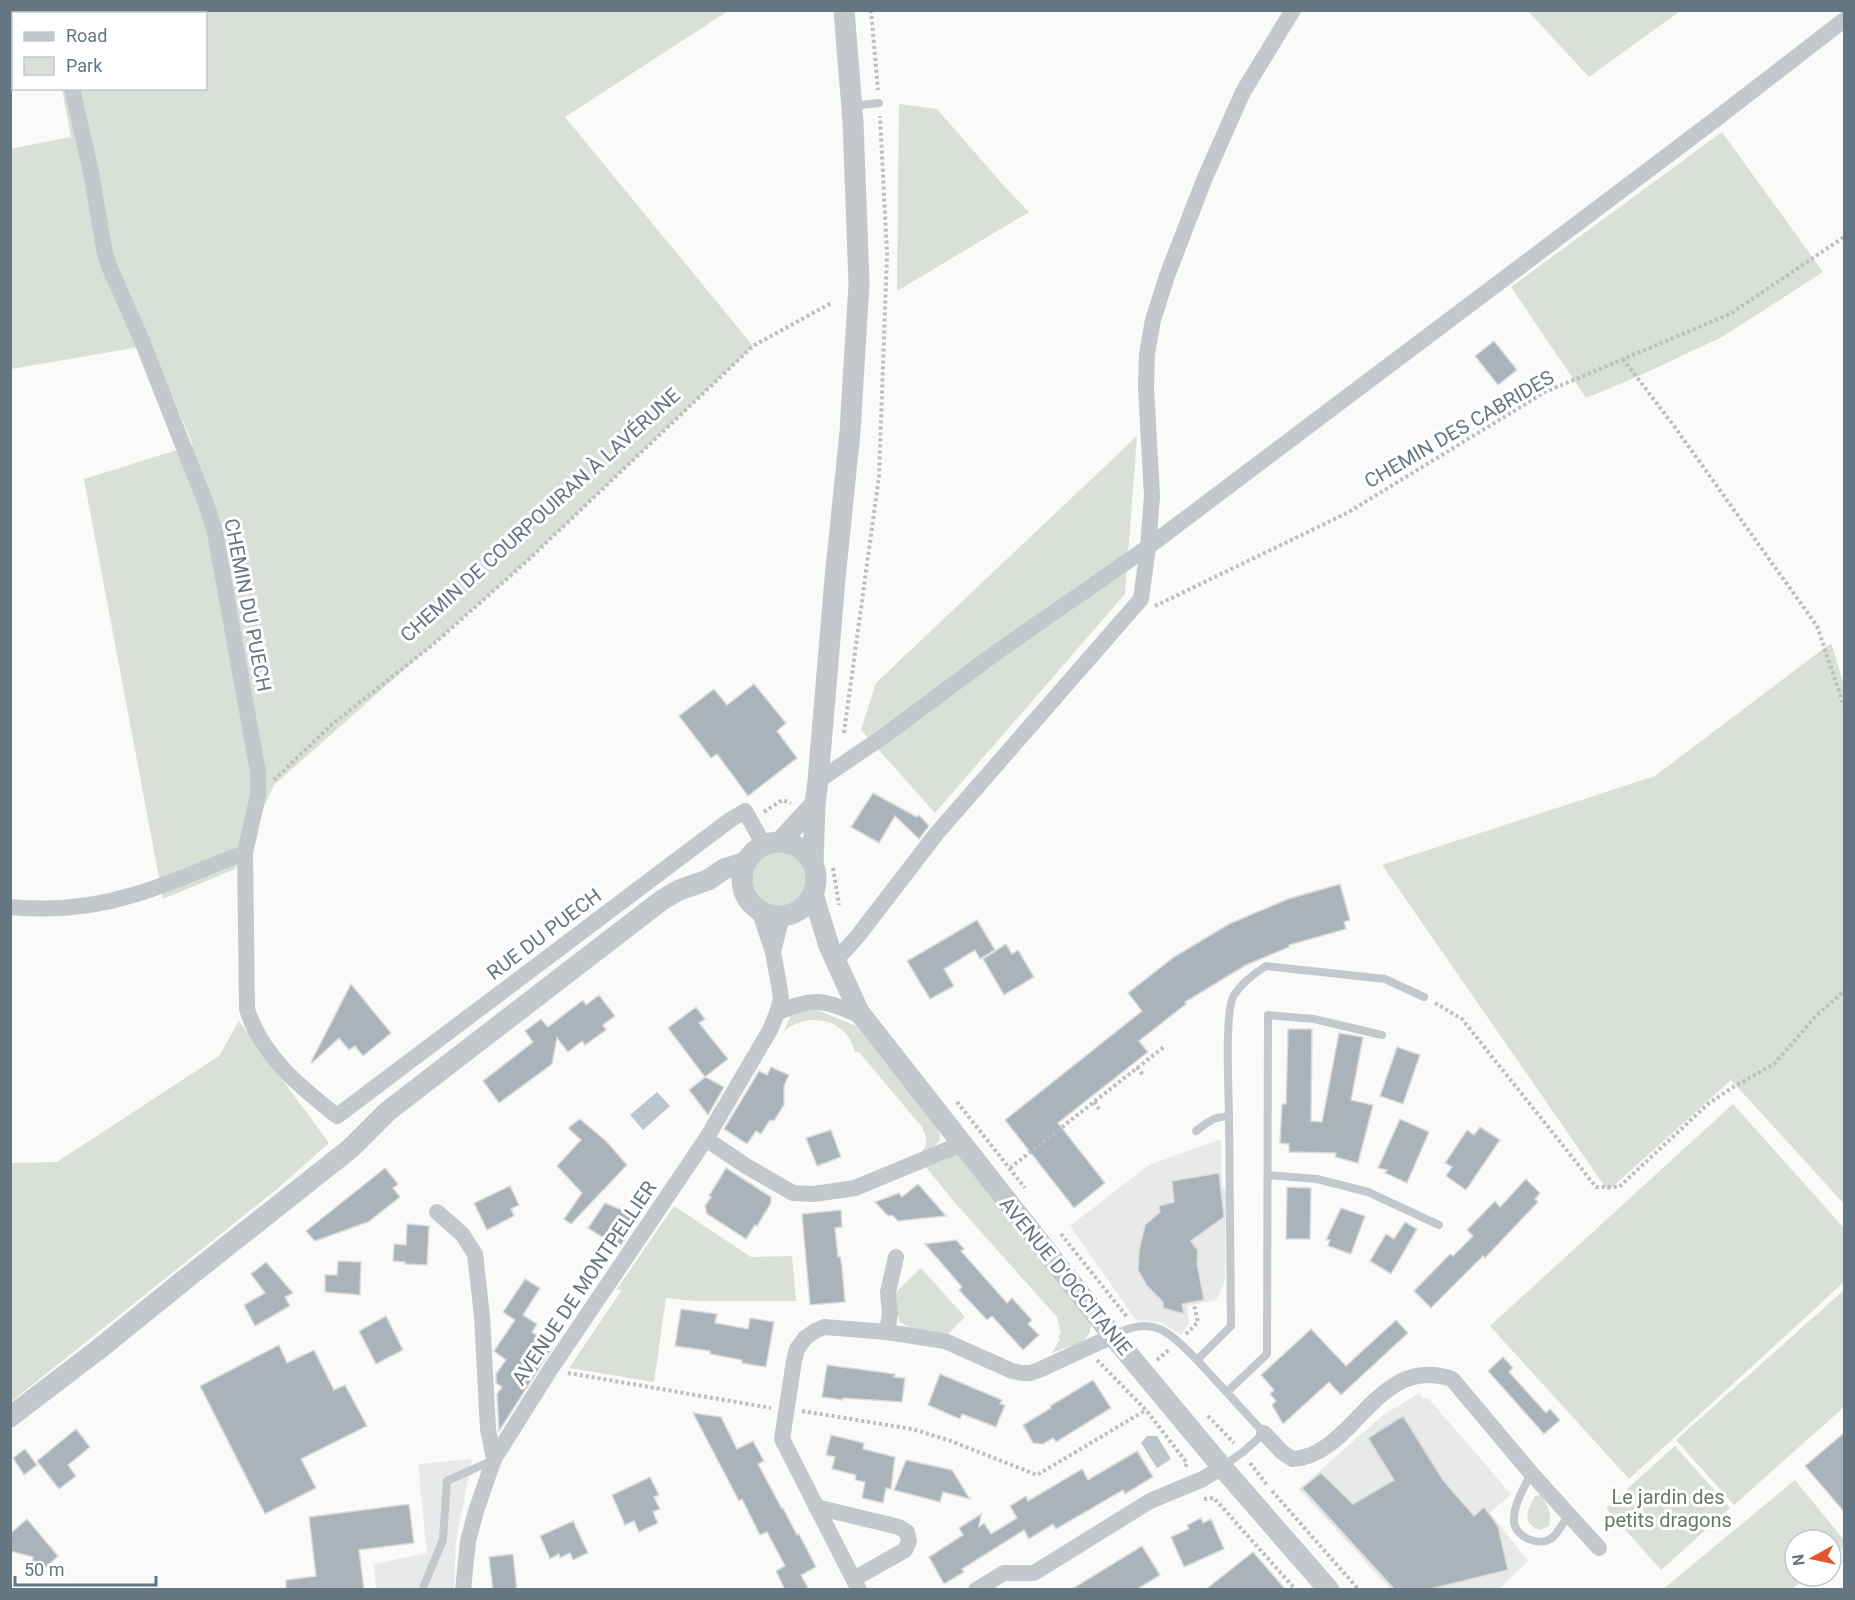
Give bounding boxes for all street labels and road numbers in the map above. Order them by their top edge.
street label: CHEMIN DES CABRIDES [1360,365,1558,493]
street label: CHEMIN DE COURPOUIRAN À LAVÉRUNE [395,383,685,647]
street label: CHEMIN DU PUECH [219,516,277,694]
street label: RUE DU PUECH [482,883,606,985]
street label: AVENUE DE MONTPELLIER [507,1176,661,1390]
street label: AVENUE D'OCCITANIE [995,1192,1137,1360]

